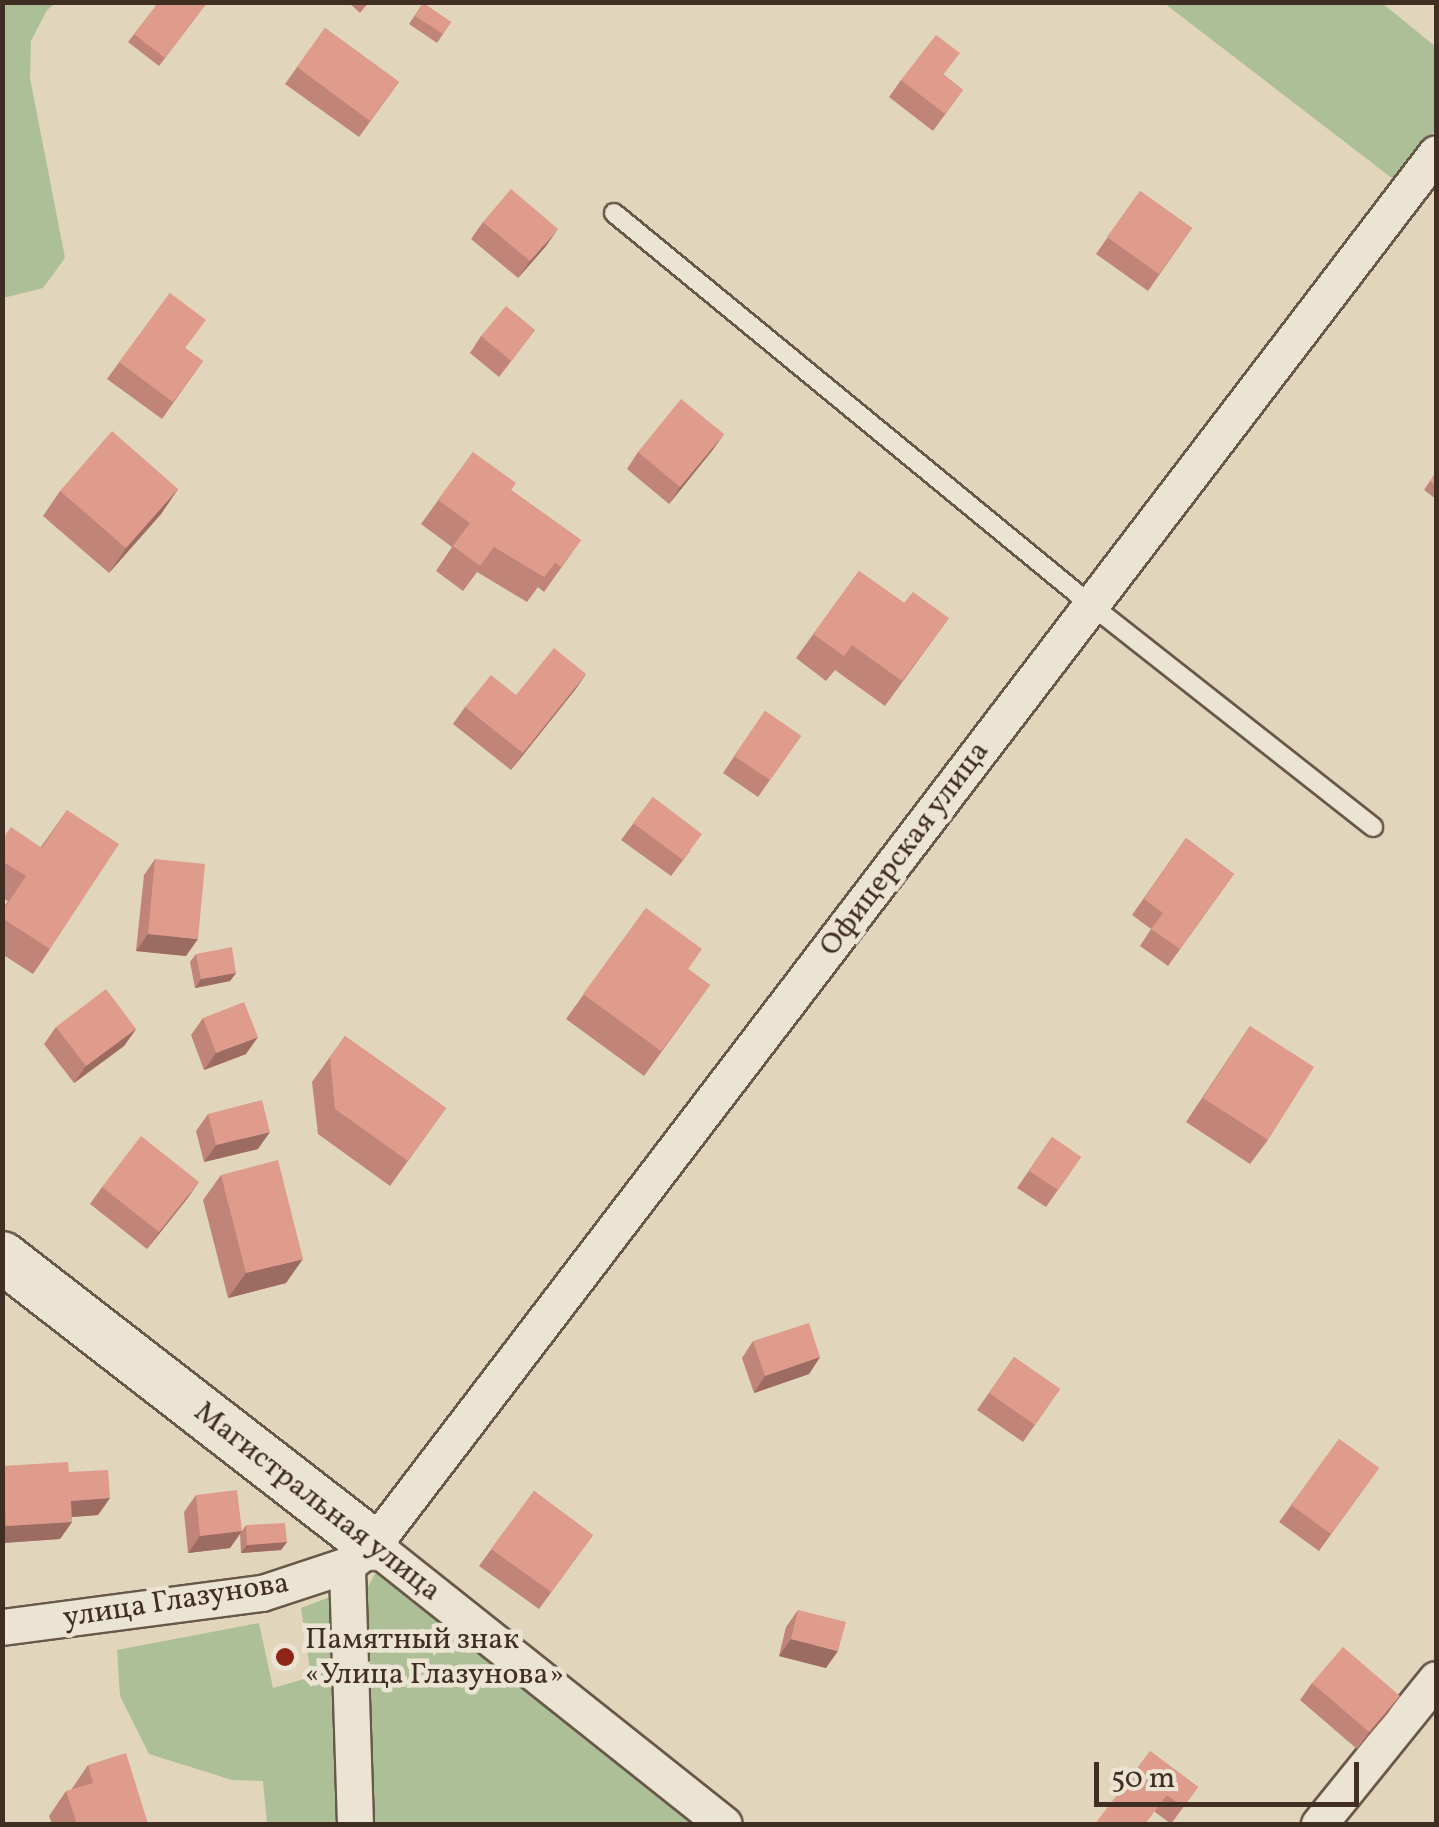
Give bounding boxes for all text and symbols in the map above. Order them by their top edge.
street label: Офицерская улица [812,734,998,964]
street label: Магистральная улица [186,1394,448,1610]
street label: улица Глазунова [60,1565,292,1637]
place label: Памятный знак «Улица Глазунова» [305,1622,564,1692]
marker: Памятный знак «Улица Глазунова» [274,1646,296,1668]
scale bar [1099,1742,1364,1804]
text: 50 m [1111,1758,1175,1800]

